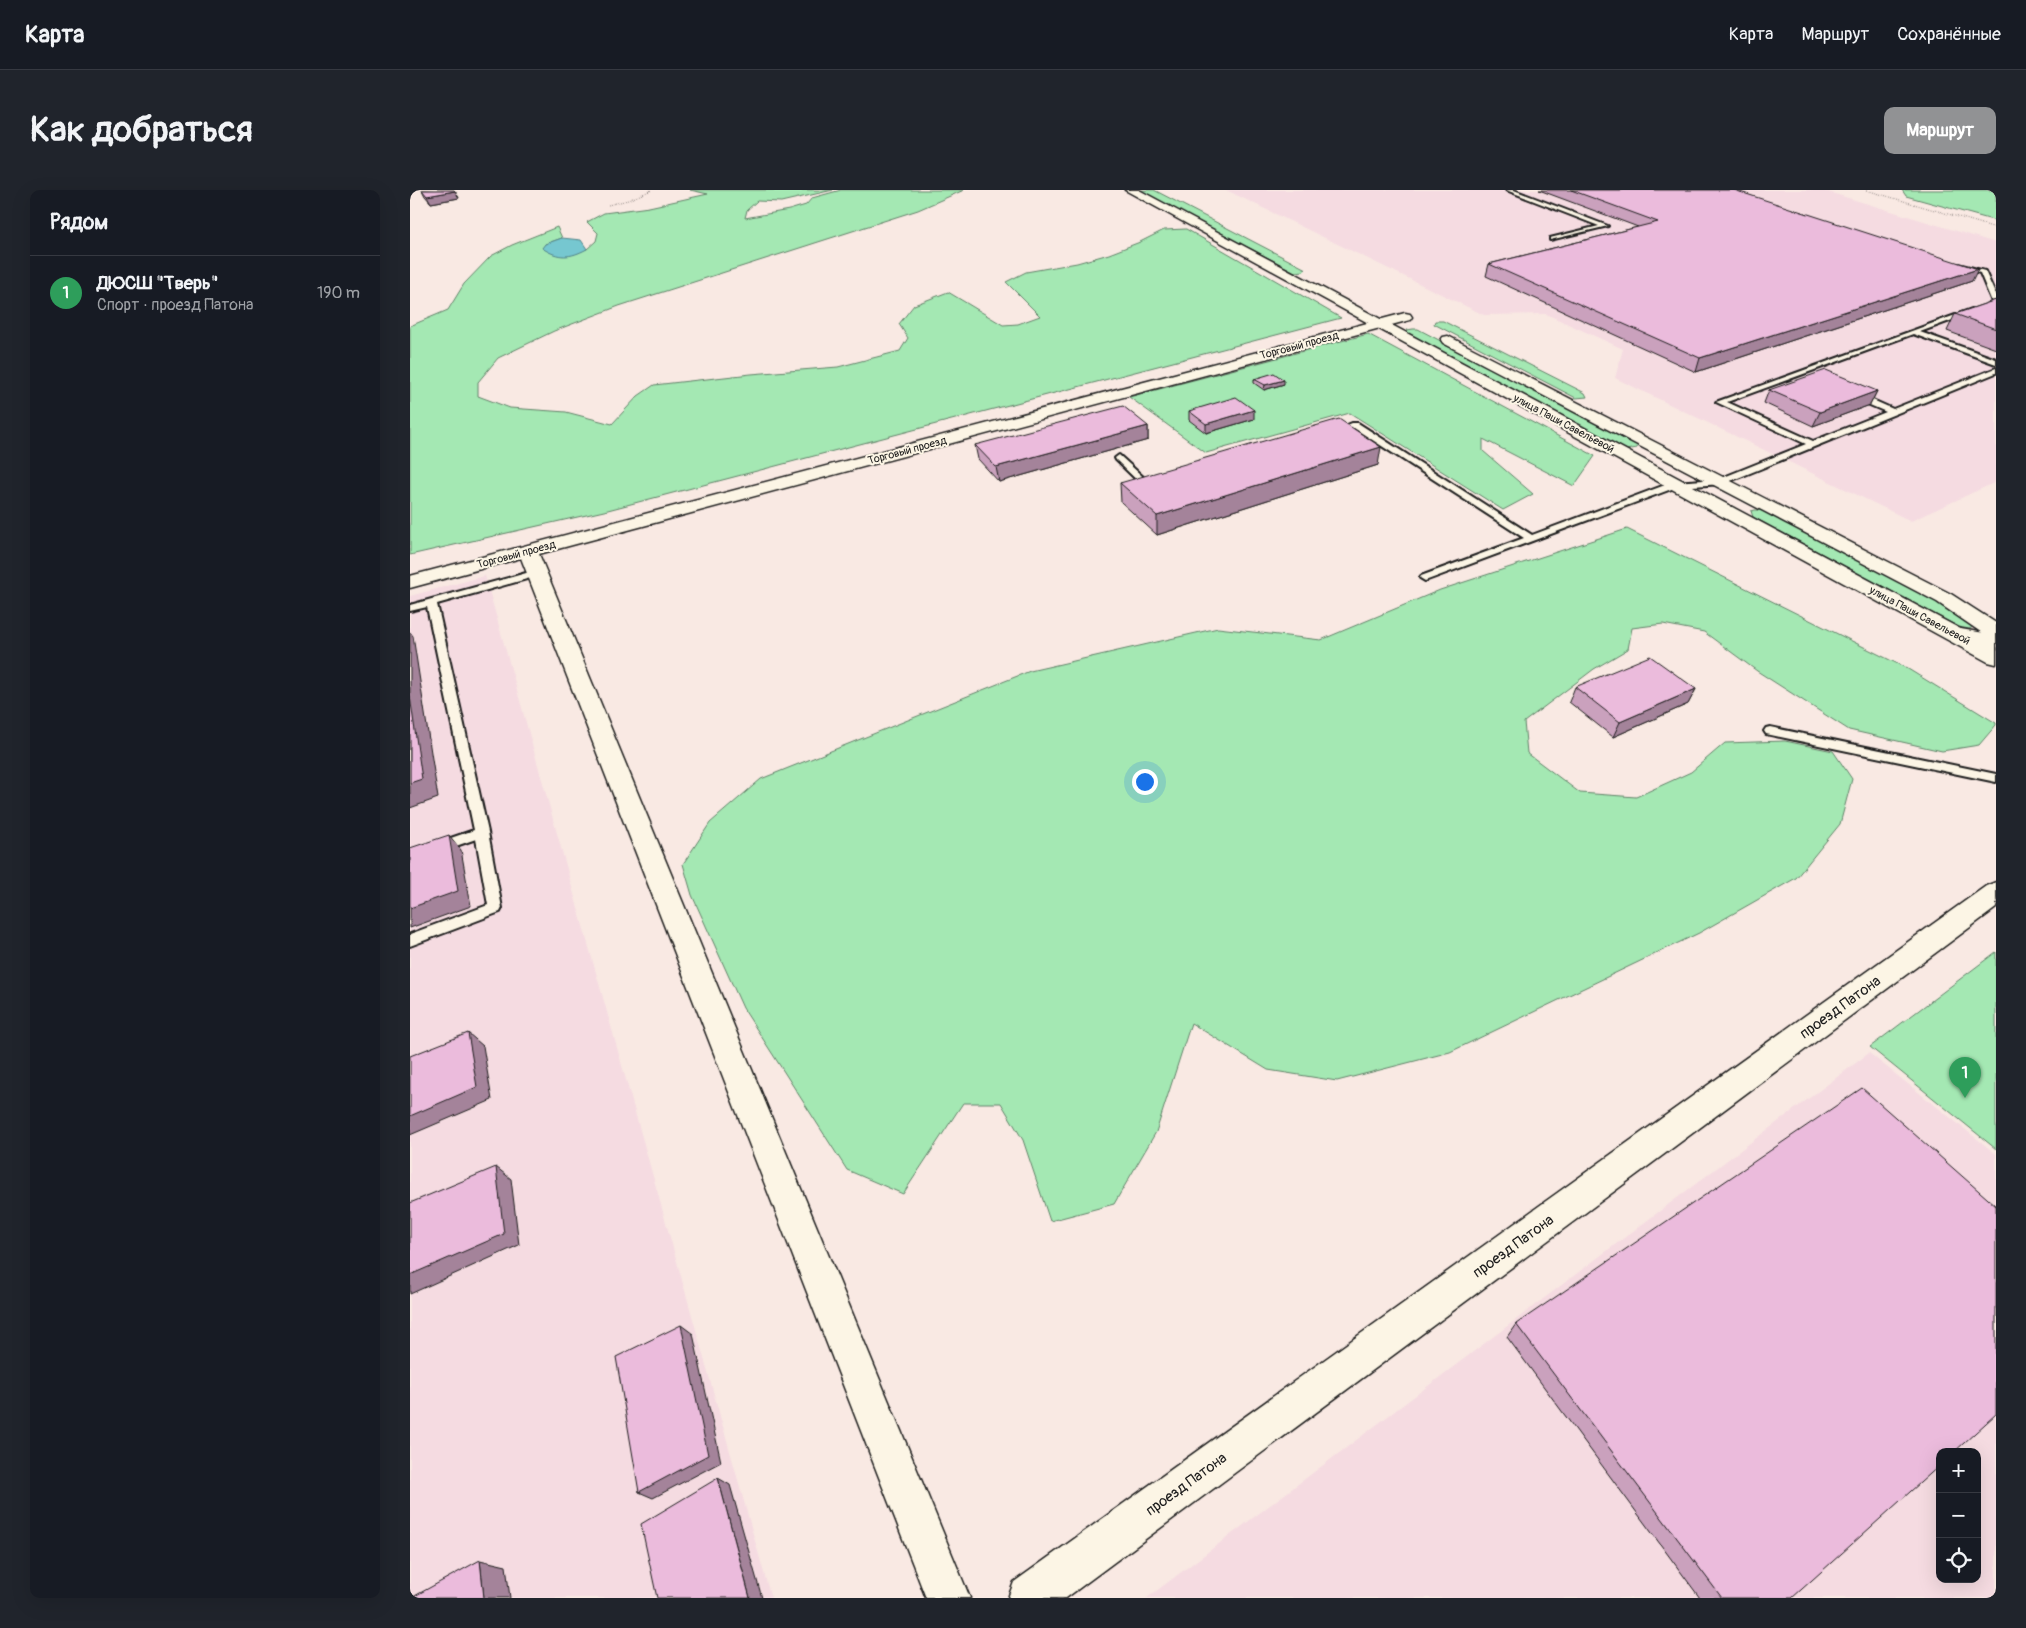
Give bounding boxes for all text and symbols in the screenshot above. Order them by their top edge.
text: Карта [25,20,84,49]
text: Карта [1729,23,1773,46]
text: Маршрут [1801,23,1869,46]
text: Сохранённые [1897,23,2001,46]
button: Маршрут [1884,107,1996,154]
text: Как добраться [30,108,253,152]
text: Рядом [50,209,108,236]
text: ДЮСШ "Тверь" [97,271,219,295]
text: 1 [63,283,69,303]
text: 190 m [317,283,360,303]
text: Спорт · проезд Патона [97,295,253,315]
street label: Торговый проезд [1258,329,1340,362]
street label: улица Паши Савельевой [1510,391,1616,456]
street label: Торговый проезд [866,434,948,467]
street label: Торговый проезд [475,538,557,571]
street label: улица Паши Савельевой [1866,583,1972,648]
your location [1132,769,1158,795]
street label: проезд Патона [1796,972,1885,1043]
pin: 1 [1949,1057,1981,1098]
street label: проезд Патона [1469,1211,1558,1282]
map controls [1936,1448,1981,1583]
button: + [1936,1448,1981,1493]
street label: проезд Патона [1142,1449,1231,1520]
button: − [1936,1493,1981,1538]
button: locate [1936,1538,1981,1583]

